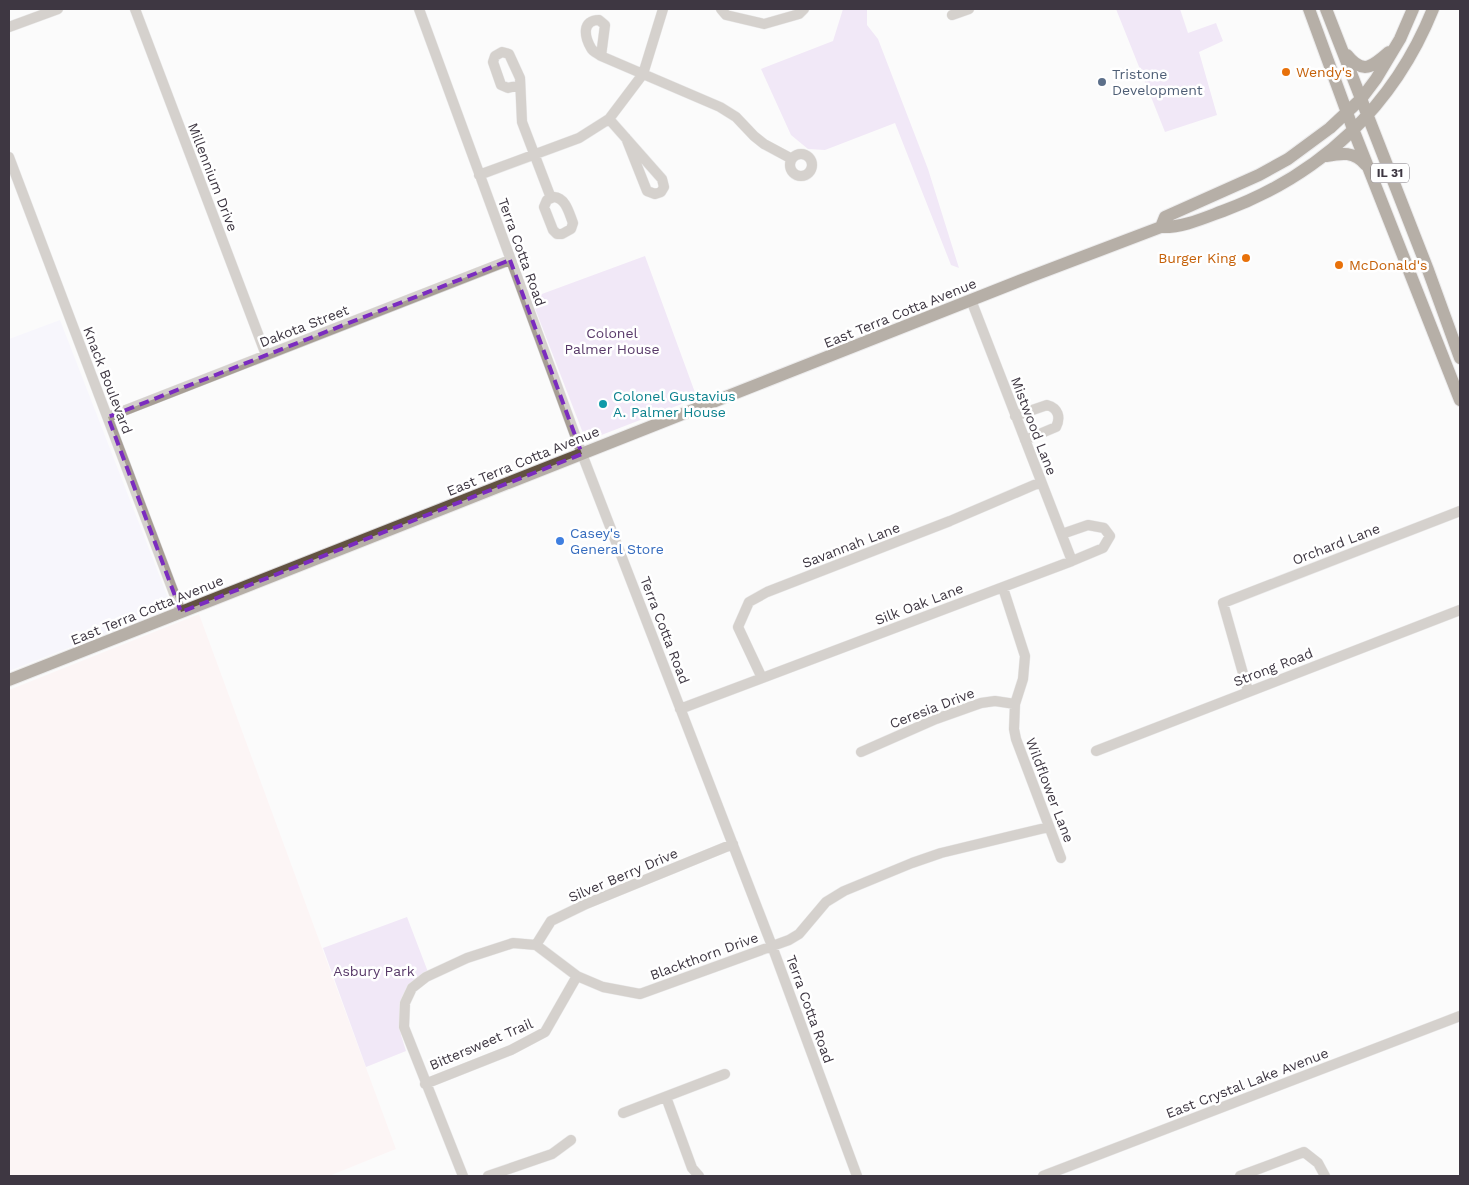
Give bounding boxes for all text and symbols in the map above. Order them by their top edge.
place label: Wendy's [1296,64,1352,80]
place label: Tristone Development [1112,66,1203,98]
marker: Wendy's [1280,66,1292,78]
marker: Tristone Development [1096,76,1108,88]
street label: Millennium Drive [185,120,241,234]
road number: IL 31 [1371,164,1409,182]
street label: Terra Cotta Road [495,196,549,308]
place label: Burger King [1158,250,1237,266]
marker: Burger King [1240,252,1252,264]
place label: McDonald's [1349,257,1427,273]
marker: McDonald's [1333,259,1345,271]
street label: East Terra Cotta Avenue [821,275,979,351]
street label: Dakota Street [257,302,351,350]
street label: Knack Boulevard [80,324,136,436]
park label: Colonel Palmer House [565,325,660,357]
street label: Mistwood Lane [1008,375,1060,477]
place label: Colonel Gustavius A. Palmer House [613,388,736,420]
marker: Colonel Gustavius A. Palmer House [597,398,609,410]
street label: East Terra Cotta Avenue [444,423,602,499]
street label: Savannah Lane [800,519,902,571]
street label: Orchard Lane [1290,520,1382,568]
place label: Casey's General Store [570,525,664,557]
marker: Casey's General Store [554,535,566,547]
street label: East Terra Cotta Avenue [68,572,226,648]
street label: Terra Cotta Road [637,574,693,686]
street label: Silk Oak Lane [873,580,965,628]
street label: Strong Road [1231,645,1315,689]
street label: Ceresia Drive [887,684,977,732]
street label: Wildflower Lane [1023,735,1077,845]
street label: Silver Berry Drive [566,845,680,905]
street label: Blackthorn Drive [648,929,760,983]
street label: Terra Cotta Road [783,953,837,1065]
park label: Asbury Park [333,963,415,979]
street label: Bittersweet Trail [427,1015,536,1073]
street label: East Crystal Lake Avenue [1163,1045,1331,1121]

